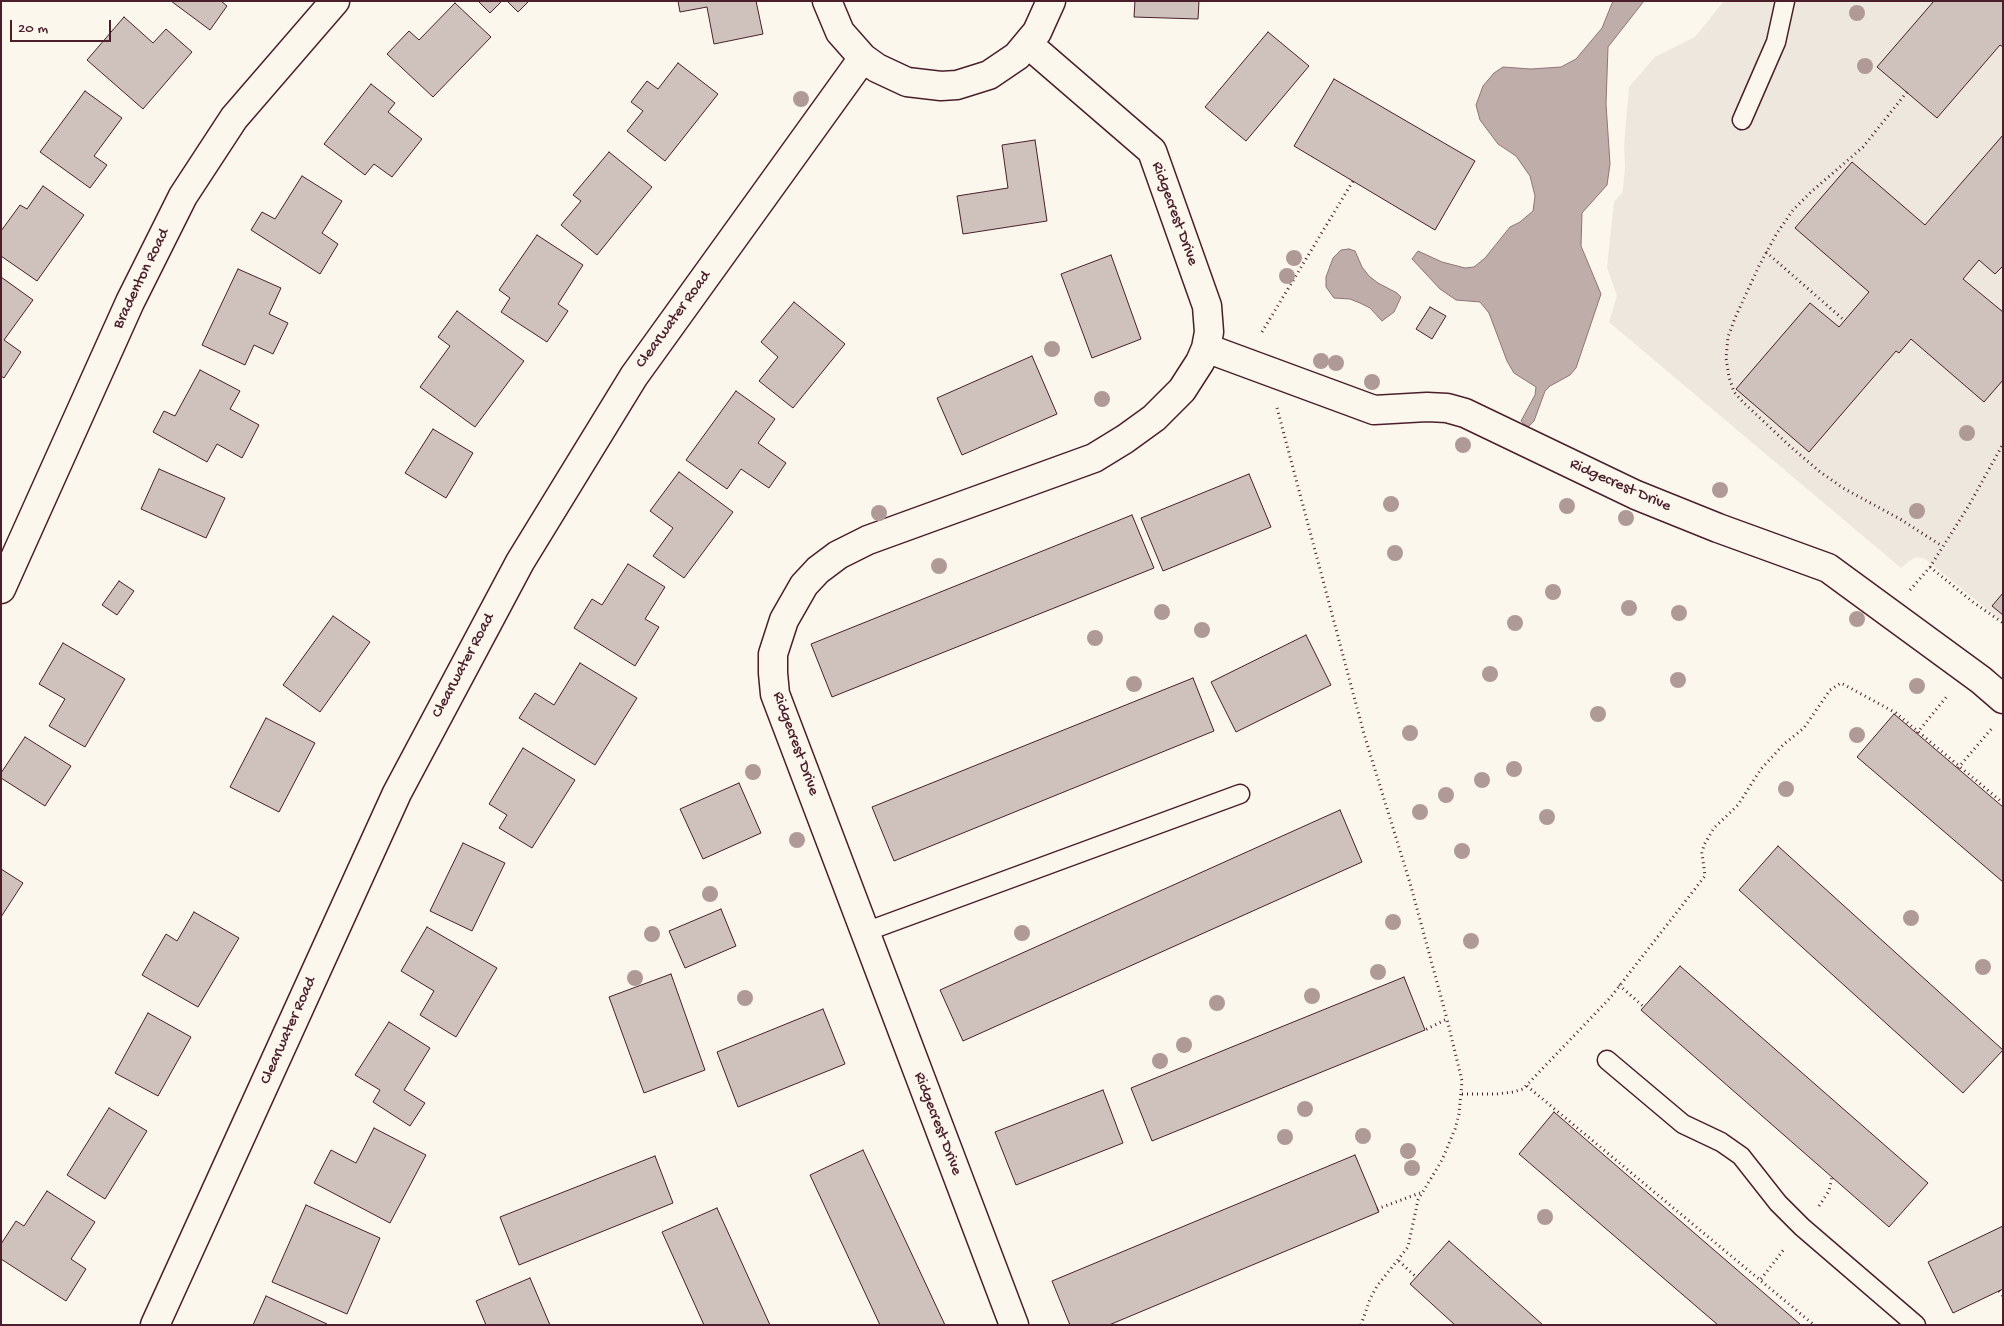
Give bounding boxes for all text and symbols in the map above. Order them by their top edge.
scale bar [12,10,114,42]
text: 20 m [18,20,48,38]
street label: Ridgecrest Drive [1146,159,1202,269]
street label: Bradenton Road [109,226,175,332]
street label: Clearwater Road [632,268,716,372]
street label: Ridgecrest Drive [1566,455,1674,517]
street label: Clearwater Road [428,611,500,721]
street label: Ridgecrest Drive [767,689,823,799]
street label: Clearwater Road [257,974,321,1088]
street label: Ridgecrest Drive [909,1070,965,1178]

